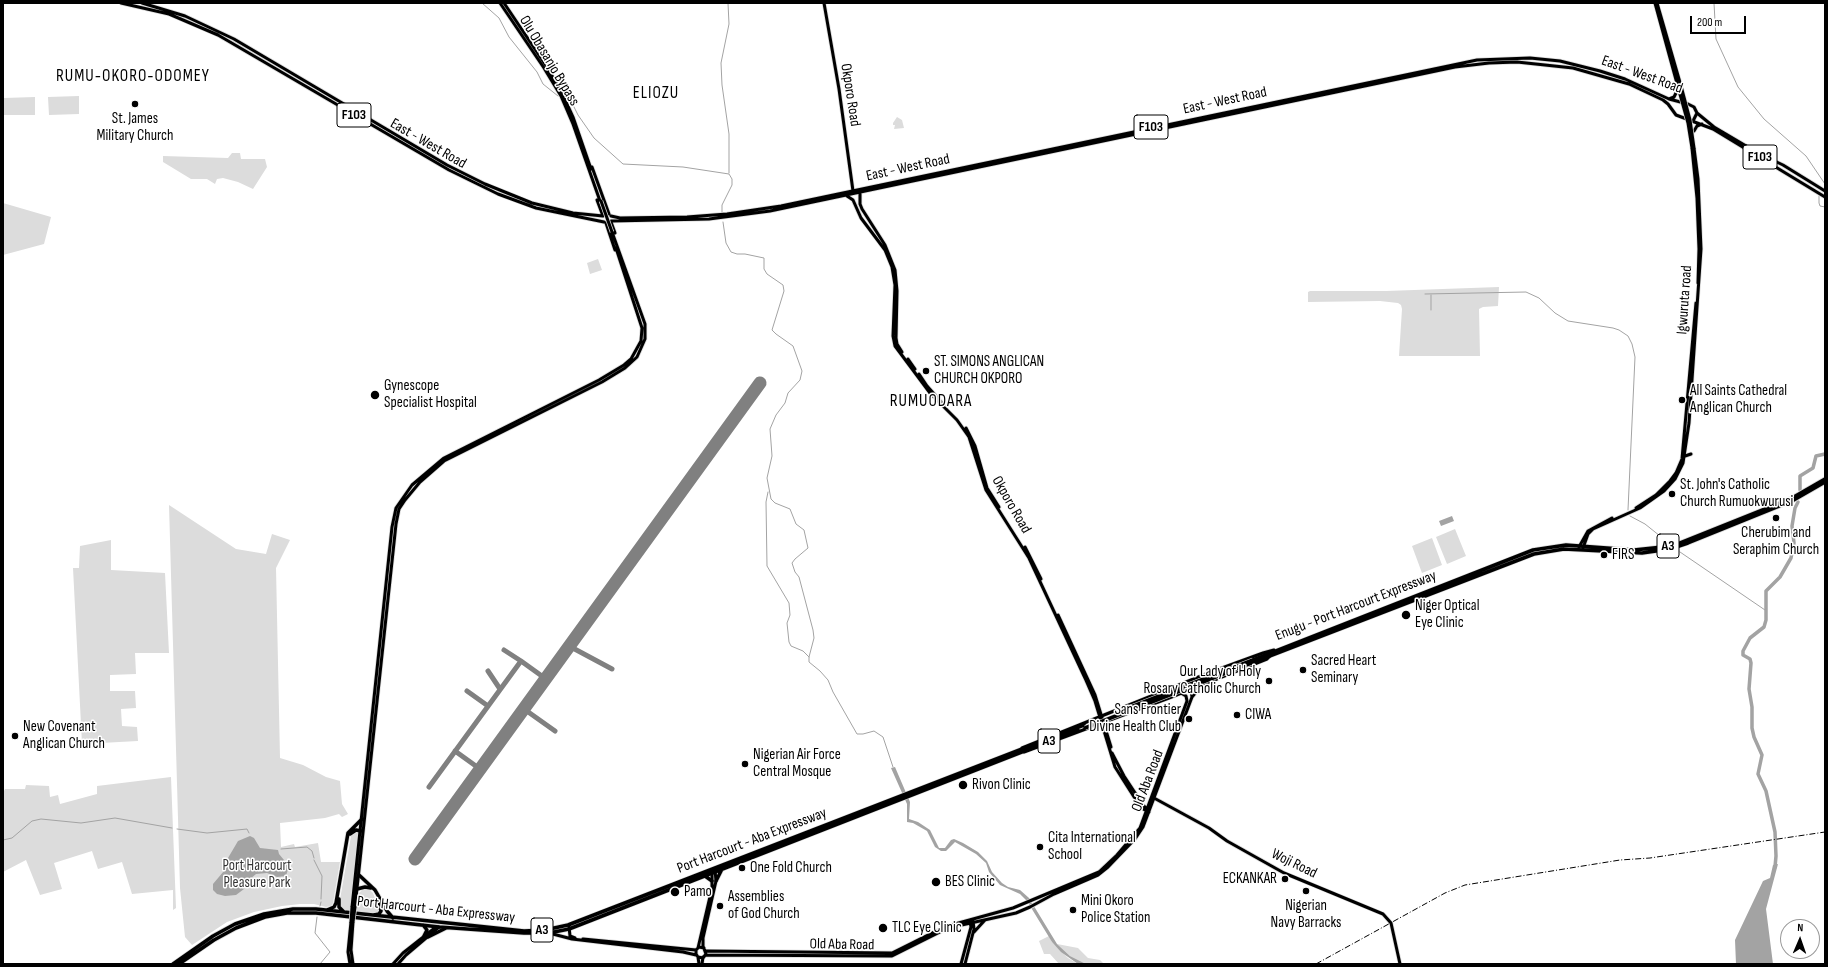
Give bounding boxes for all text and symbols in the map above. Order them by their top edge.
scale bar [1692,8,1748,34]
street label: Olu Obasanjo Bypass [515,13,583,109]
text: 200 m [1697,15,1722,30]
street label: East - West Road [1599,52,1685,98]
street label: Okporo Road [836,62,864,128]
district label: RUMU-OKORO-ODOMEY [56,67,210,87]
street label: East - West Road [1182,83,1268,119]
district label: ELIOZU [633,84,679,104]
marker: St. James Military Church [130,99,140,109]
road number: F103 [337,103,371,127]
place label: St. James Military Church [97,110,173,145]
street label: East - West Road [387,115,469,173]
road number: F103 [1134,115,1168,139]
road number: F103 [1743,145,1777,169]
street label: East - West Road [865,150,951,186]
street label: Igwuruta road [1674,265,1696,335]
place label: ST. SIMONS ANGLICAN CHURCH OKPORO [934,353,1044,388]
marker: ST. SIMONS ANGLICAN CHURCH OKPORO [921,366,931,376]
place label: Gynescope Specialist Hospital [384,377,477,412]
place label: All Saints Cathedral Anglican Church [1690,382,1787,417]
marker: Gynescope Specialist Hospital [369,389,381,401]
district label: RUMUODARA [890,392,972,412]
marker: All Saints Cathedral Anglican Church [1677,395,1687,405]
street label: Okporo Road [987,473,1035,537]
place label: St. John's Catholic Church Rumuokwurusi [1680,476,1793,511]
marker: St. John's Catholic Church Rumuokwurusi [1667,489,1677,499]
marker: Cherubim and Seraphim Church [1771,513,1781,523]
place label: Cherubim and Seraphim Church [1733,524,1819,559]
road number: A3 [1657,534,1679,558]
place label: FIRS [1612,546,1634,564]
marker: FIRS [1599,550,1609,560]
street label: Enugu - Port Harcourt Expressway [1273,567,1439,645]
place label: Niger Optical Eye Clinic [1415,597,1479,632]
marker: Niger Optical Eye Clinic [1400,609,1412,621]
place label: Sacred Heart Seminary [1311,652,1376,687]
place label: Our Lady of Holy Rosary Catholic Church [1144,663,1261,698]
marker: Sacred Heart Seminary [1298,665,1308,675]
marker: Our Lady of Holy Rosary Catholic Church [1264,676,1274,686]
place label: Sans Frontier Divine Health Club [1089,701,1181,736]
place label: CIWA [1245,706,1271,724]
marker: CIWA [1232,710,1242,720]
marker: Sans Frontier Divine Health Club [1184,714,1194,724]
place label: New Covenant Anglican Church [23,718,105,753]
road number: A3 [1038,729,1060,753]
marker: New Covenant Anglican Church [10,731,20,741]
place label: Nigerian Air Force Central Mosque [753,746,841,781]
street label: Old Aba Road [1128,748,1168,814]
marker: Nigerian Air Force Central Mosque [740,759,750,769]
place label: Rivon Clinic [972,776,1031,794]
marker: Rivon Clinic [957,779,969,791]
street label: Port Harcourt - Aba Expressway [675,804,829,878]
place label: Cita International School [1048,829,1136,864]
marker: Cita International School [1035,842,1045,852]
street label: Woji Road [1268,845,1320,883]
park label: Port Harcourt Pleasure Park [223,857,291,892]
place label: One Fold Church [750,859,832,877]
marker: One Fold Church [737,863,747,873]
place label: ECKANKAR [1223,870,1277,888]
place label: BES Clinic [945,873,995,891]
marker: ECKANKAR [1280,874,1290,884]
marker: BES Clinic [930,876,942,888]
place label: Pamo [684,883,712,901]
marker: Pamo [669,886,681,898]
marker: Nigerian Navy Barracks [1301,886,1311,896]
place label: Assemblies of God Church [728,888,800,923]
place label: Mini Okoro Police Station [1081,892,1151,927]
street label: Port Harcourt - Aba Expressway [356,893,516,927]
place label: Nigerian Navy Barracks [1271,897,1341,932]
marker: Assemblies of God Church [715,901,725,911]
marker: Mini Okoro Police Station [1068,905,1078,915]
road number: A3 [531,918,553,942]
place label: TLC Eye Clinic [892,919,962,937]
north arrow [1780,919,1820,959]
text: N [1797,921,1804,934]
marker: TLC Eye Clinic [877,922,889,934]
street label: Old Aba Road [809,935,875,955]

